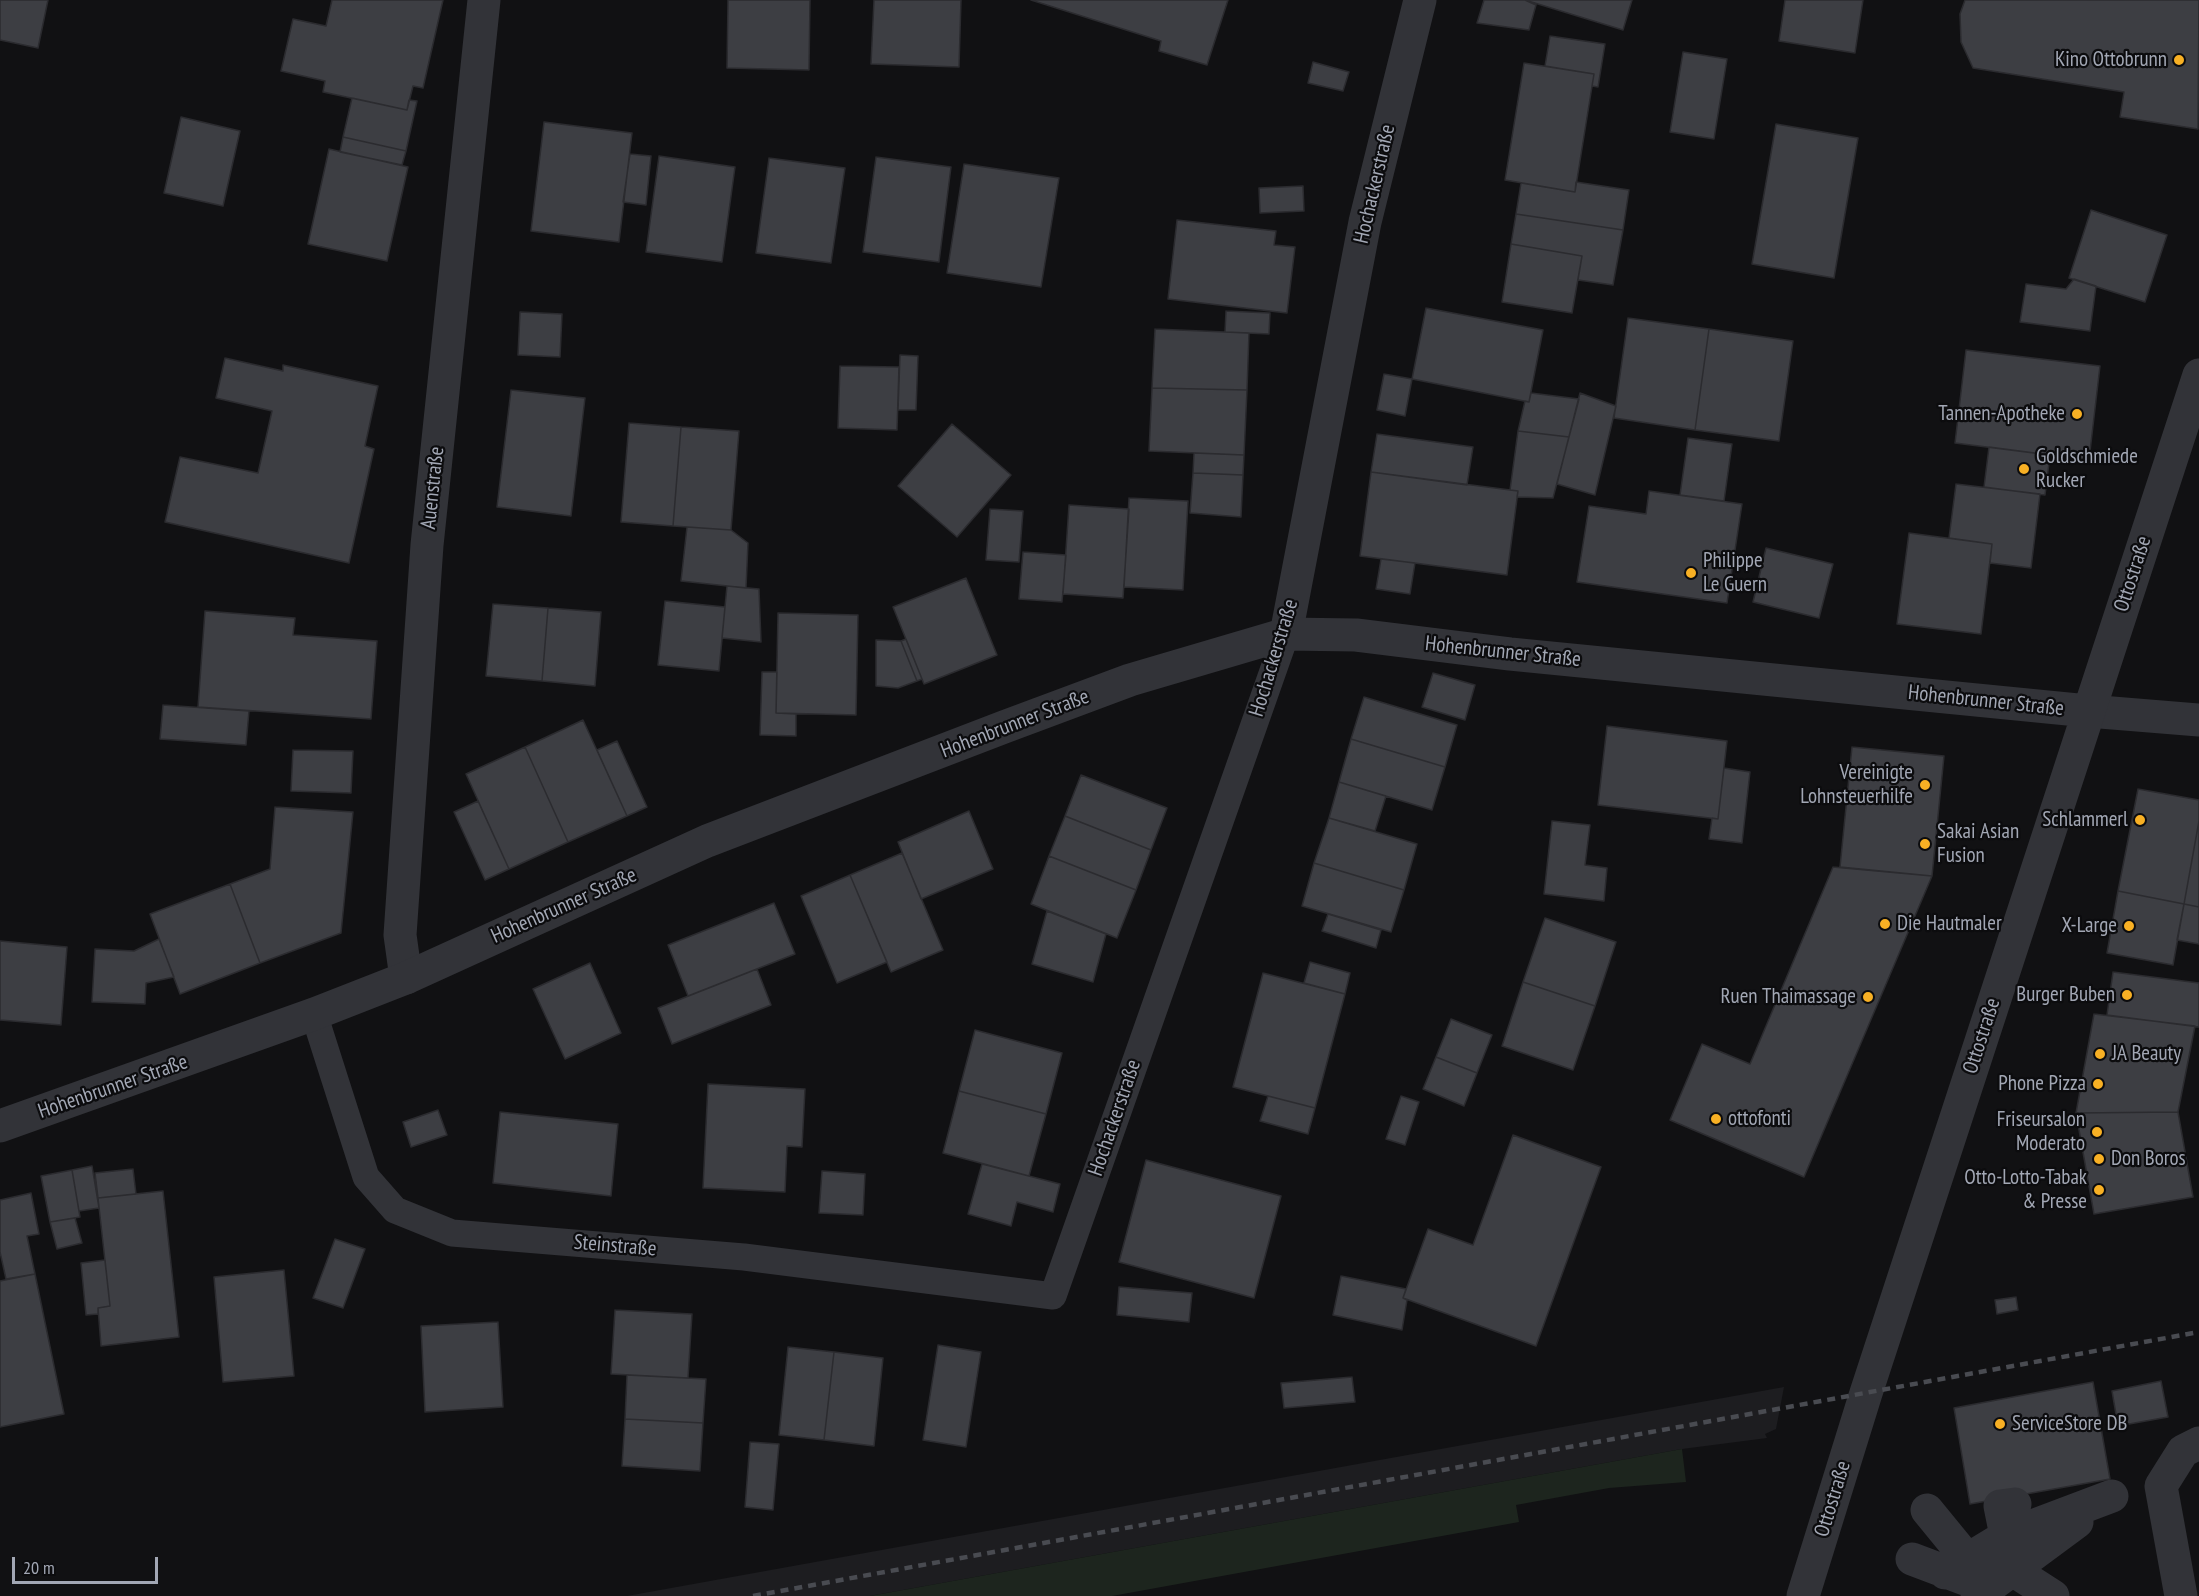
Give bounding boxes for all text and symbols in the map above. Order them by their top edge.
place label: Kino Ottobrunn [2055,47,2167,73]
marker: Kino Ottobrunn [2172,53,2186,67]
street label: Hochackerstraße [1349,122,1401,246]
place label: Tannen-Apotheke [1938,401,2065,427]
marker: Tannen-Apotheke [2070,407,2084,421]
place label: Goldschmiede Rucker [2036,444,2138,494]
street label: Auenstraße [416,445,450,531]
marker: Goldschmiede Rucker [2017,462,2031,476]
street label: Ottostraße [2109,533,2157,615]
place label: Philippe Le Guern [1703,548,1767,598]
marker: Philippe Le Guern [1684,566,1698,580]
street label: Hochackerstraße [1244,596,1304,720]
street label: Hohenbrunner Straße [1424,631,1582,673]
street label: Hohenbrunner Straße [1907,680,2065,722]
street label: Hohenbrunner Straße [937,684,1093,764]
place label: Vereinigte Lohnsteuerhilfe [1800,760,1913,810]
marker: Vereinigte Lohnsteuerhilfe [1918,778,1932,792]
place label: Schlammerl [2042,807,2128,833]
marker: Schlammerl [2133,813,2147,827]
place label: Sakai Asian Fusion [1937,819,2019,869]
marker: Sakai Asian Fusion [1918,837,1932,851]
street label: Hohenbrunner Straße [487,863,641,949]
place label: Die Hautmaler [1897,911,2002,937]
place label: X-Large [2061,913,2117,939]
marker: Die Hautmaler [1878,917,1892,931]
marker: X-Large [2122,919,2136,933]
place label: Burger Buben [2016,982,2115,1008]
place label: Ruen Thaimassage [1720,984,1856,1010]
marker: Burger Buben [2120,988,2134,1002]
marker: Ruen Thaimassage [1861,990,1875,1004]
street label: Ottostraße [1958,995,2006,1077]
place label: JA Beauty [2112,1041,2181,1067]
marker: JA Beauty [2093,1047,2107,1061]
street label: Hohenbrunner Straße [35,1050,191,1124]
street label: Hochackerstraße [1083,1057,1147,1179]
place label: Phone Pizza [1998,1071,2086,1097]
marker: Phone Pizza [2091,1077,2105,1091]
place label: ottofonti [1728,1106,1791,1132]
place label: Friseursalon Moderato [1997,1107,2085,1157]
marker: ottofonti [1709,1112,1723,1126]
marker: Friseursalon Moderato [2090,1125,2104,1139]
place label: Don Boros [2111,1146,2186,1172]
marker: Don Boros [2092,1152,2106,1166]
place label: Otto-Lotto-Tabak & Presse [1964,1165,2087,1215]
marker: Otto-Lotto-Tabak & Presse [2092,1183,2106,1197]
street label: Steinstraße [573,1230,657,1262]
place label: ServiceStore DB [2012,1411,2127,1437]
marker: ServiceStore DB [1993,1417,2007,1431]
street label: Ottostraße [1810,1458,1856,1540]
scale bar [15,1545,160,1583]
text: 20 m [23,1556,55,1579]

